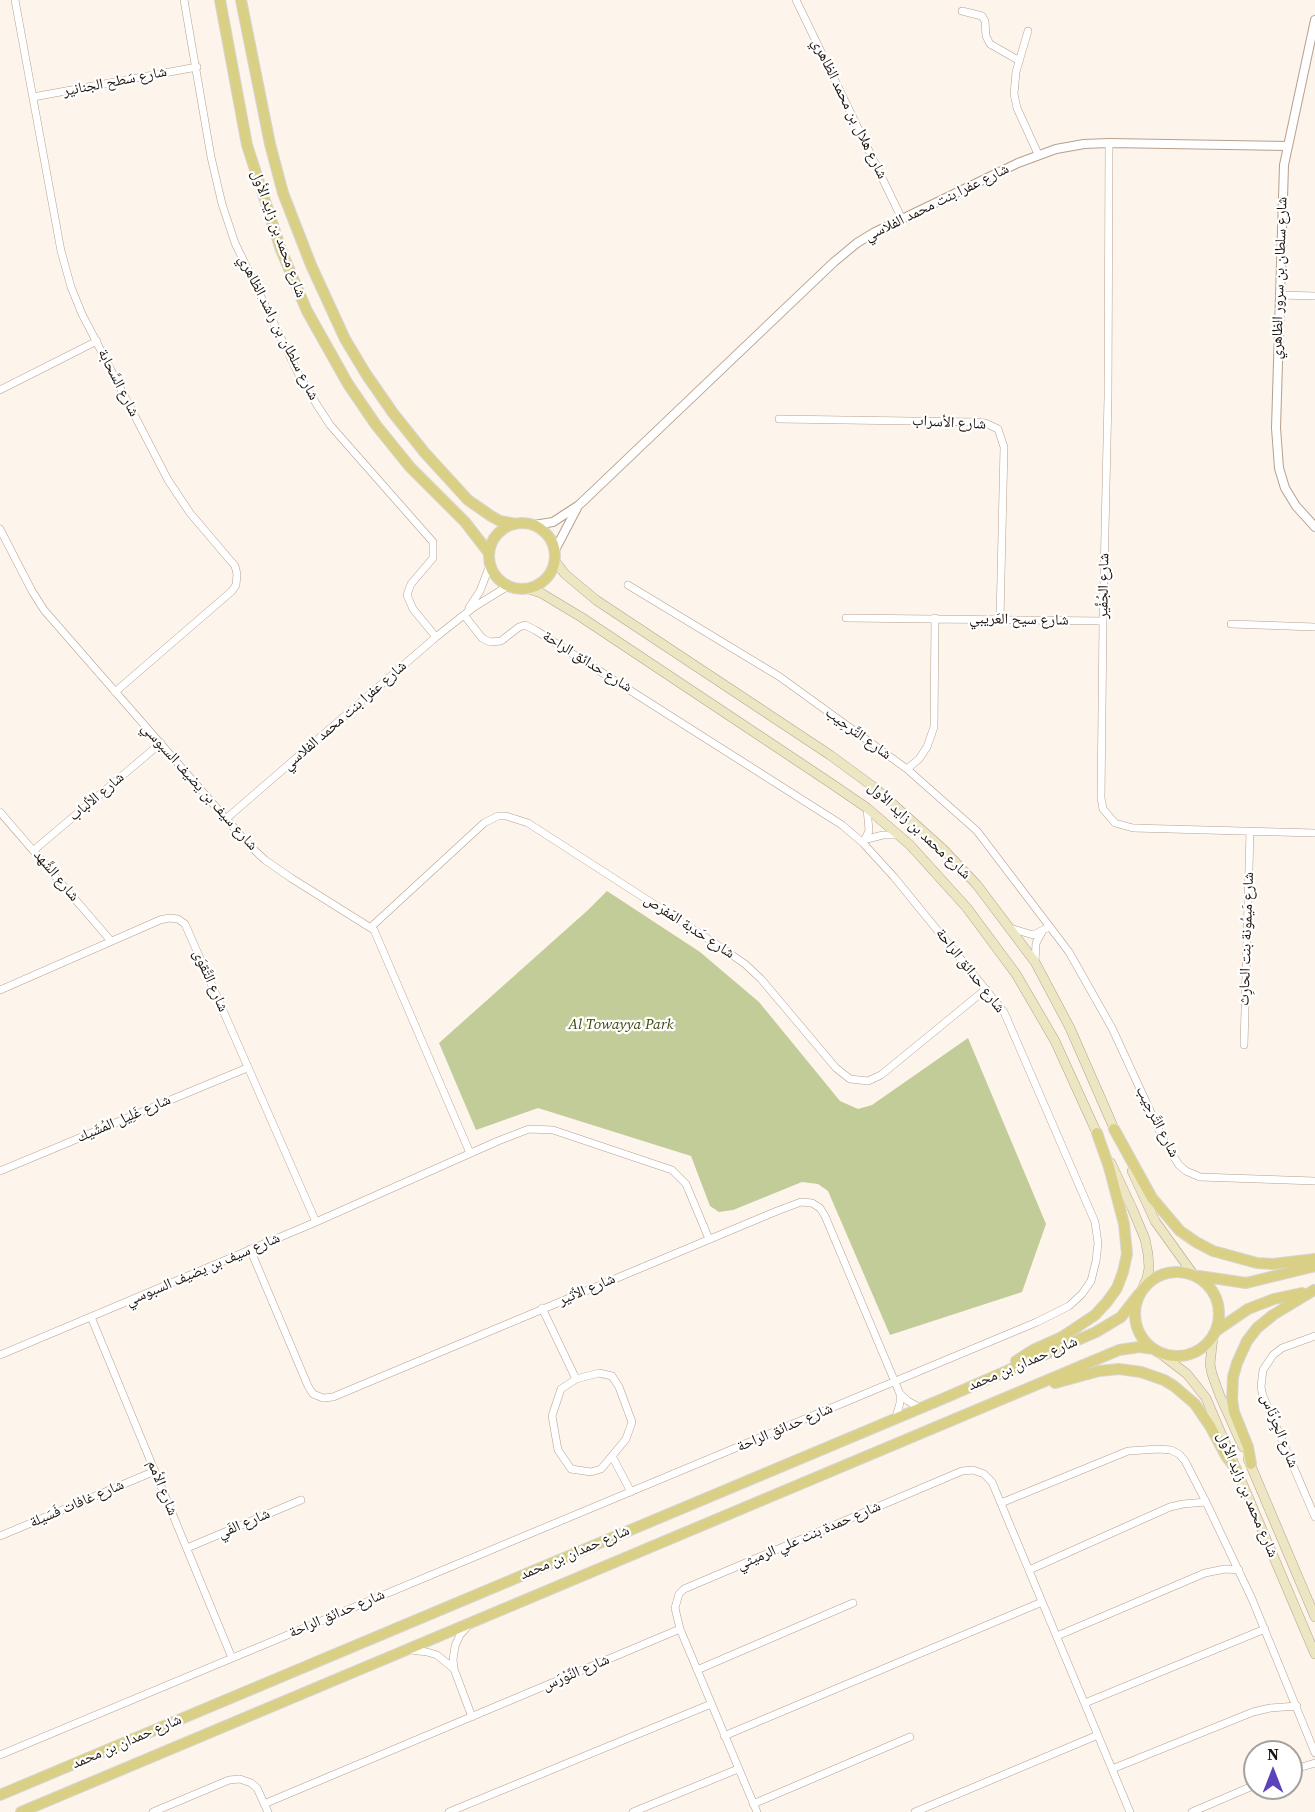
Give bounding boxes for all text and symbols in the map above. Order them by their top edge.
street label: شارع هلال بن محمد الظاهري [807,36,891,182]
street label: شارع سَطح الجنانير [62,63,168,101]
street label: شارع عفرا بنت محمد الفلاسي [862,160,1012,246]
street label: شارع محمد بن زايد الأول [247,168,309,300]
street label: شارع سلطان بن سرور الظاهري [1268,196,1292,360]
street label: شارع سلطان بن راشد الظاهري [234,253,322,403]
street label: شارع السَّحابة [93,346,143,420]
street label: شارع الأسراب [911,412,987,434]
street label: شارع الجُفِّير [1094,553,1114,619]
street label: شارع سيح العَريبي [969,610,1069,630]
street label: شارع حدائق الراحة [539,627,635,697]
street label: شارع عفرا بنت محمد الفلاسي [279,657,411,775]
street label: شارع التَّرحِيب [821,704,895,764]
street label: شارع سيف بن يضيف السبوسي [137,719,261,855]
street label: شارع الألباب [66,769,128,825]
street label: شارع محمد بن زايد الأول [864,779,974,883]
street label: شارع الشَّهد [29,847,83,905]
street label: شارع مَيمُونة بنت الحارِث [1236,872,1258,1006]
street label: شارع حَدبة المَفرَص [640,891,738,963]
street label: شارع حدائق الراحة [931,925,1009,1017]
street label: شارع التَّقوَى [188,947,232,1015]
park label: Al Towayya Park [568,1016,674,1034]
street label: شارع التَّرحِيب [1131,1083,1183,1161]
street label: شارع غَلِيل المُشَيك [74,1091,174,1147]
street label: شارع سيف بن يضيف السبوسي [123,1229,283,1311]
street label: شارع الأثير [556,1270,618,1310]
street label: شارع حمدان بن محمد [966,1333,1080,1395]
street label: شارع الجِرْنَاس [1256,1392,1302,1470]
street label: شارع حدائق الراحة [734,1400,836,1456]
street label: شارع محمد بن زايد الأول [1212,1430,1282,1560]
street label: شارع الأمم [143,1458,181,1518]
street label: شارع غافات فَسَيلة [27,1476,127,1532]
street label: شارع حمدة بنت علي الرميثي [734,1498,884,1574]
street label: شارع الفَي [215,1505,273,1543]
street label: شارع حمدان بن محمد [518,1522,632,1584]
street label: شارع حدائق الراحة [286,1586,388,1642]
street label: شارع النَّوْرَس [540,1651,612,1695]
street label: شارع حمدان بن محمد [70,1711,184,1773]
north arrow [1243,1740,1303,1800]
text: N [1267,1743,1279,1765]

